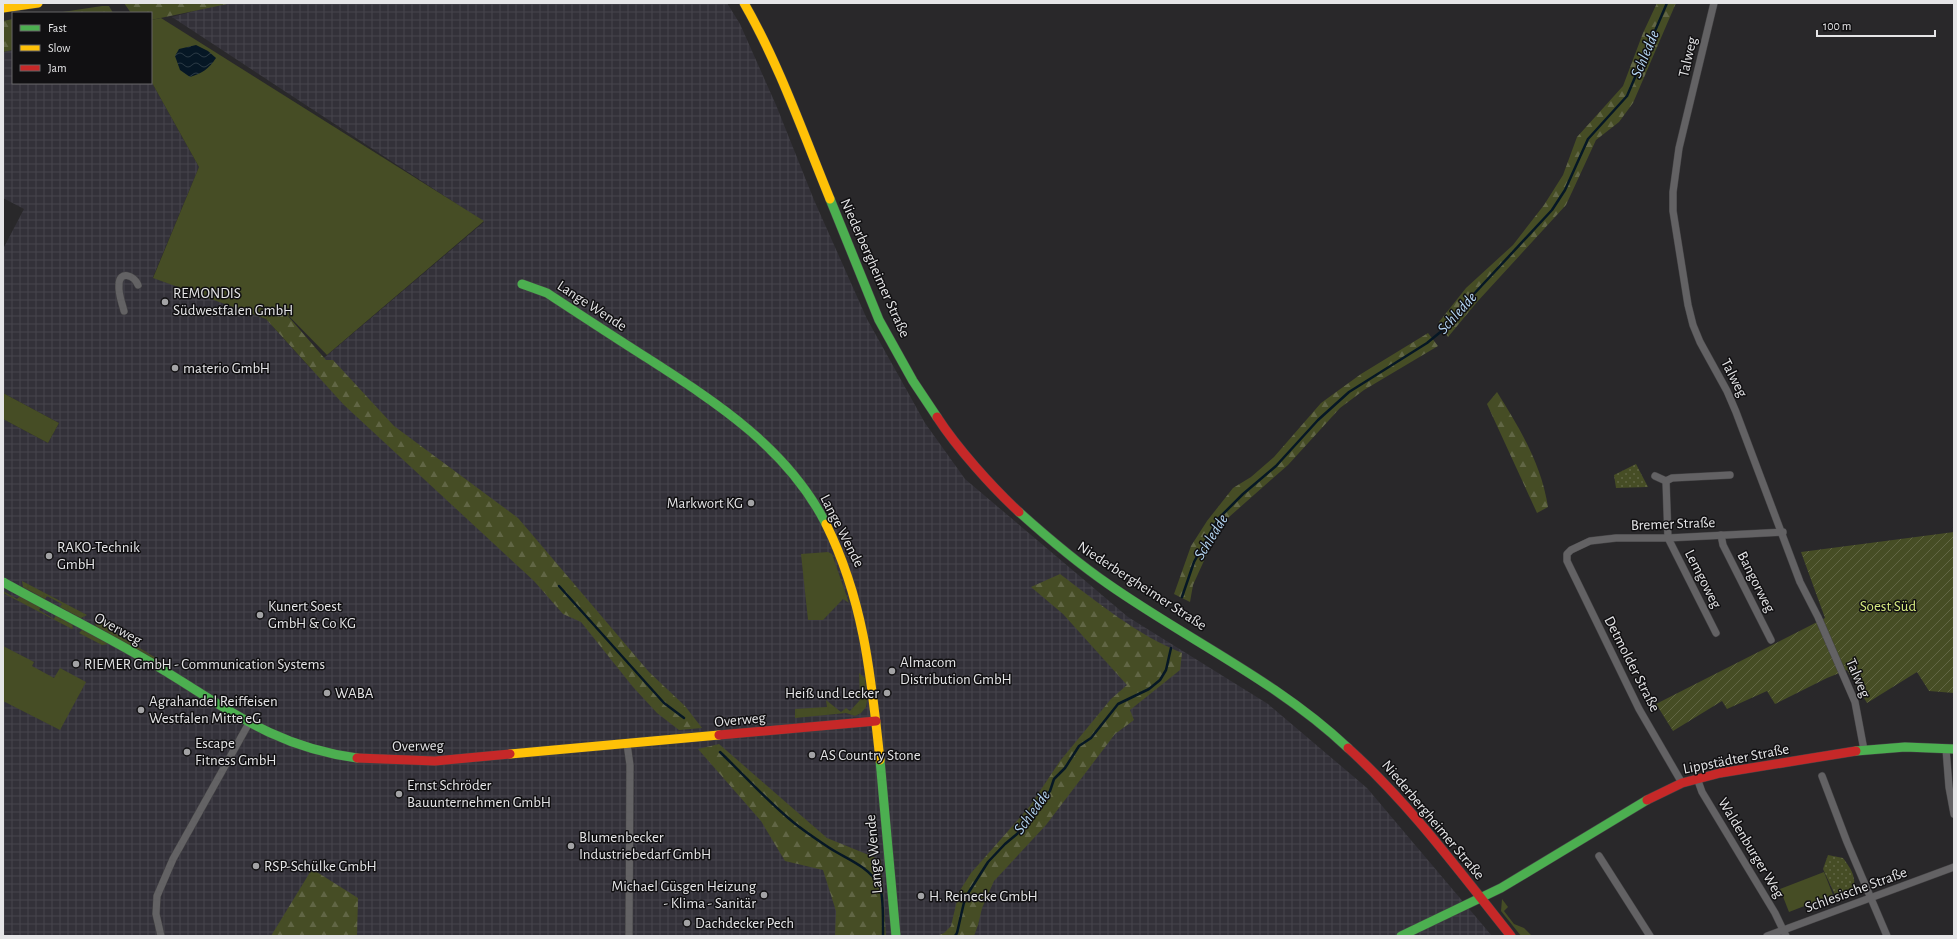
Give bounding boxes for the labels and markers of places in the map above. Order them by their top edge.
place label: REMONDIS Südwestfalen GmbH [173,286,293,318]
marker: REMONDIS Südwestfalen GmbH [160,297,170,307]
place label: materio GmbH [183,361,270,376]
marker: materio GmbH [170,363,180,373]
place label: Markwort KG [667,496,743,511]
marker: Markwort KG [746,498,756,508]
place label: RAKO-Technik GmbH [57,540,140,572]
marker: RAKO-Technik GmbH [44,551,54,561]
place label: Kunert Soest GmbH & Co KG [268,599,356,631]
marker: Kunert Soest GmbH & Co KG [255,610,265,620]
place label: Almacom Distribution GmbH [900,655,1012,687]
place label: RIEMER GmbH - Communication Systems [84,657,325,672]
marker: RIEMER GmbH - Communication Systems [71,659,81,669]
marker: Almacom Distribution GmbH [887,666,897,676]
place label: WABA [335,686,374,701]
place label: Heiß und Lecker [785,686,879,701]
marker: WABA [322,688,332,698]
marker: Heiß und Lecker [882,688,892,698]
place label: Agrahandel Reiffeisen Westfalen Mitte eG [149,694,278,726]
marker: Agrahandel Reiffeisen Westfalen Mitte eG [136,705,146,715]
place label: Escape Fitness GmbH [195,736,277,768]
marker: Escape Fitness GmbH [182,747,192,757]
place label: AS Country Stone [820,748,921,763]
marker: AS Country Stone [807,750,817,760]
place label: Ernst Schröder Bauunternehmen GmbH [407,778,551,810]
marker: Ernst Schröder Bauunternehmen GmbH [394,789,404,799]
place label: Blumenbecker Industriebedarf GmbH [579,830,711,862]
marker: Blumenbecker Industriebedarf GmbH [566,841,576,851]
place label: RSP-Schülke GmbH [264,859,377,874]
marker: RSP-Schülke GmbH [251,861,261,871]
place label: Michael Güsgen Heizung - Klima - Sanitär [611,879,757,911]
place label: H. Reinecke GmbH [929,889,1038,904]
marker: Michael Güsgen Heizung - Klima - Sanitär [759,890,769,900]
marker: H. Reinecke GmbH [916,891,926,901]
place label: Dachdecker Pech [695,916,794,931]
marker: Dachdecker Pech [682,918,692,928]

